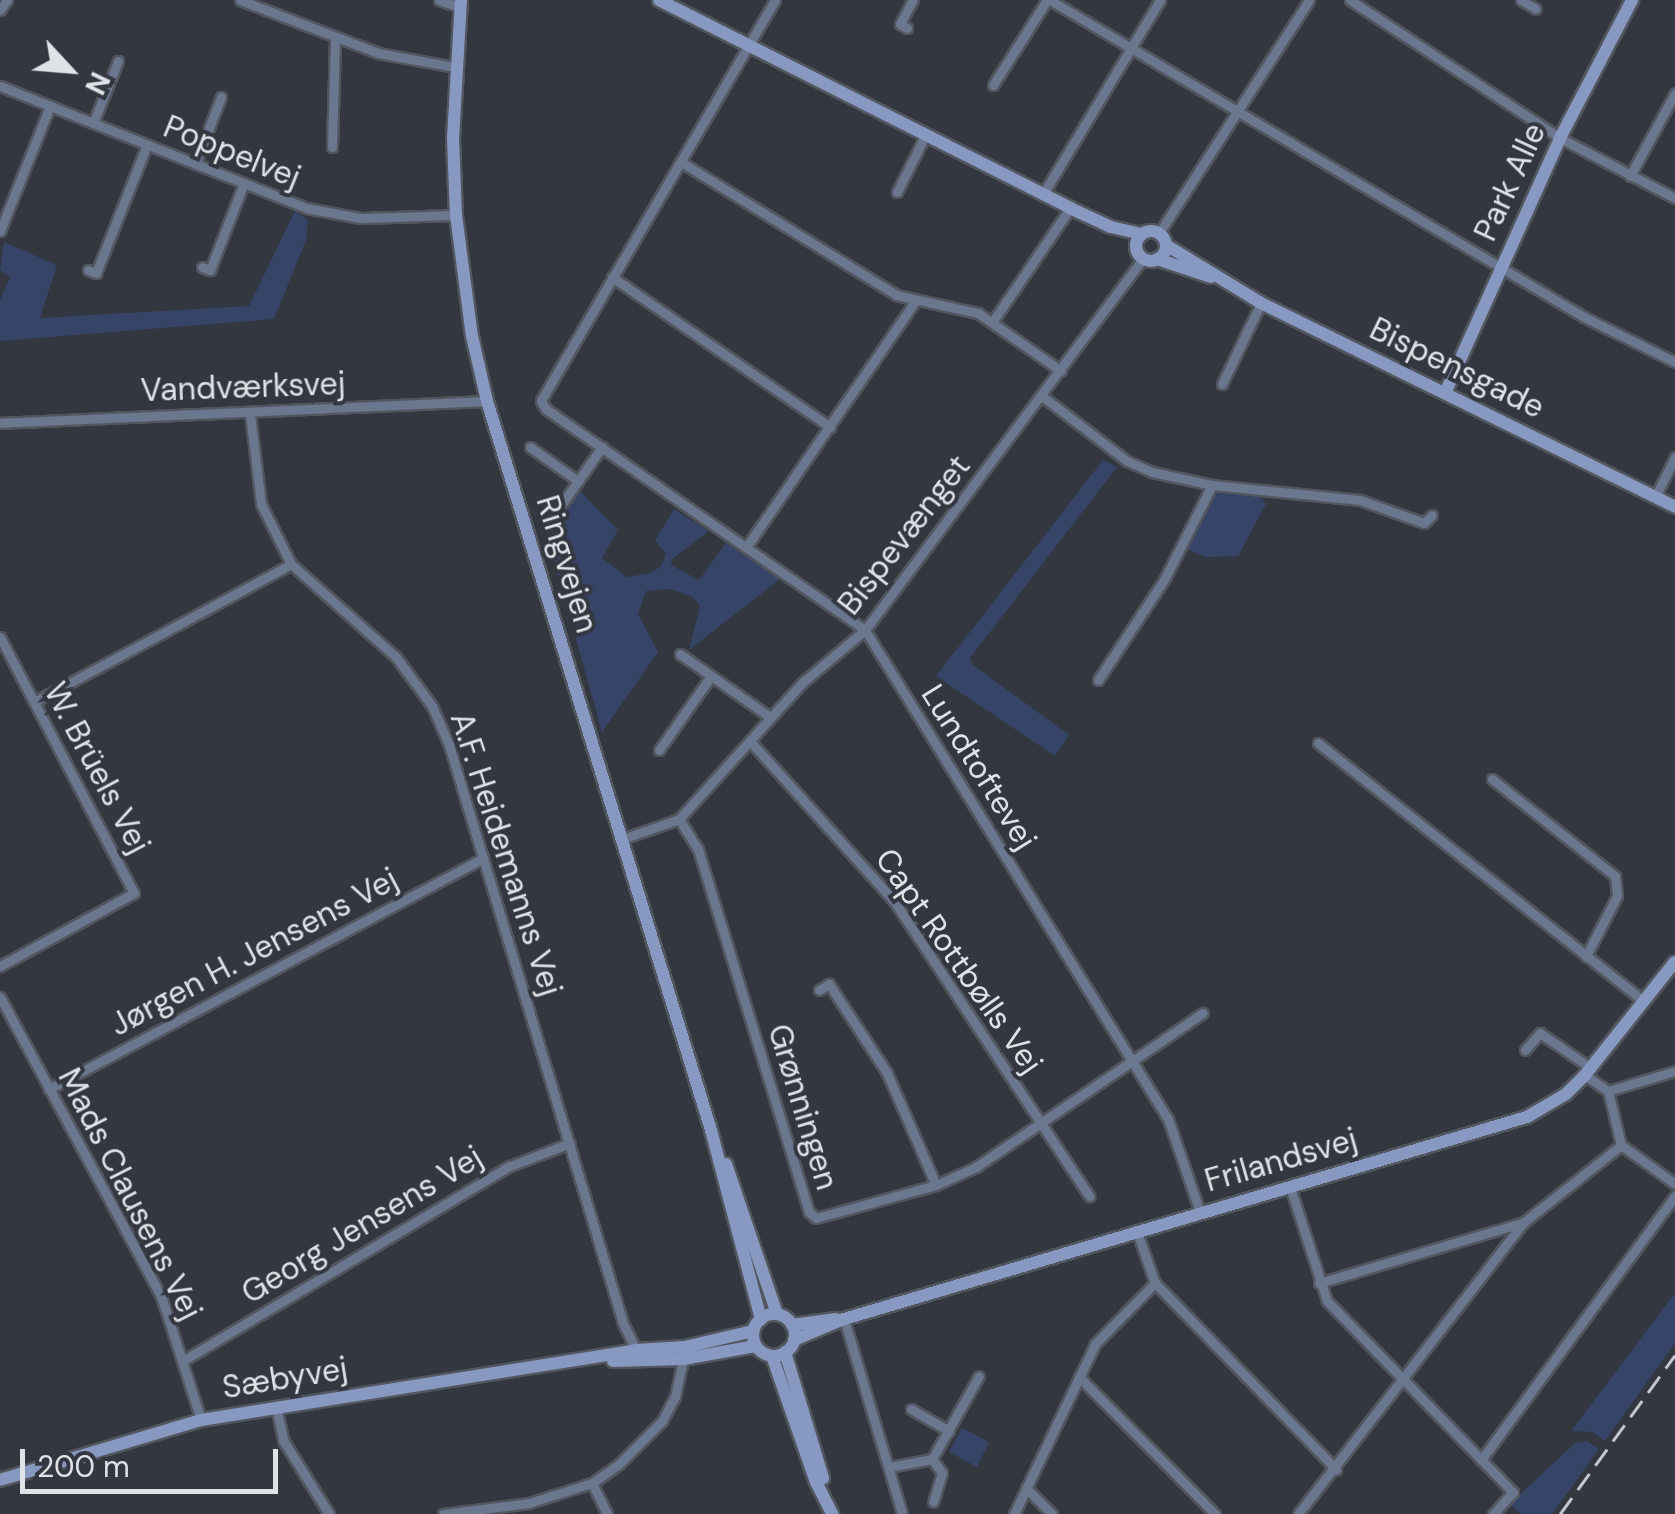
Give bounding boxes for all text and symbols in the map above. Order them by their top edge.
north arrow [20,20,120,120]
text: N [76,66,119,101]
street label: Poppelvej [158,107,306,197]
street label: Park Alle [1466,117,1554,247]
street label: Bispensgade [1364,309,1550,427]
street label: Vandværksvej [140,364,346,410]
street label: Bispevænget [830,448,978,622]
street label: Ringvejen [528,491,606,637]
street label: W. Brüels Vej [36,676,158,860]
street label: Lundtoftevej [913,677,1045,857]
street label: A.F. Heidemanns Vej [442,707,570,1001]
street label: Capt Rottbølls Vej [867,841,1051,1081]
street label: Jørgen H. Jensens Vej [103,860,405,1044]
street label: Grønningen [760,1020,846,1194]
street label: Mads Clausens Vej [50,1062,210,1326]
street label: Frilandsvej [1200,1120,1362,1200]
street label: Georg Jensens Vej [235,1138,489,1312]
street label: Sæbyvej [220,1349,350,1407]
scale bar [25,1429,282,1491]
text: 200 m [37,1447,130,1486]

